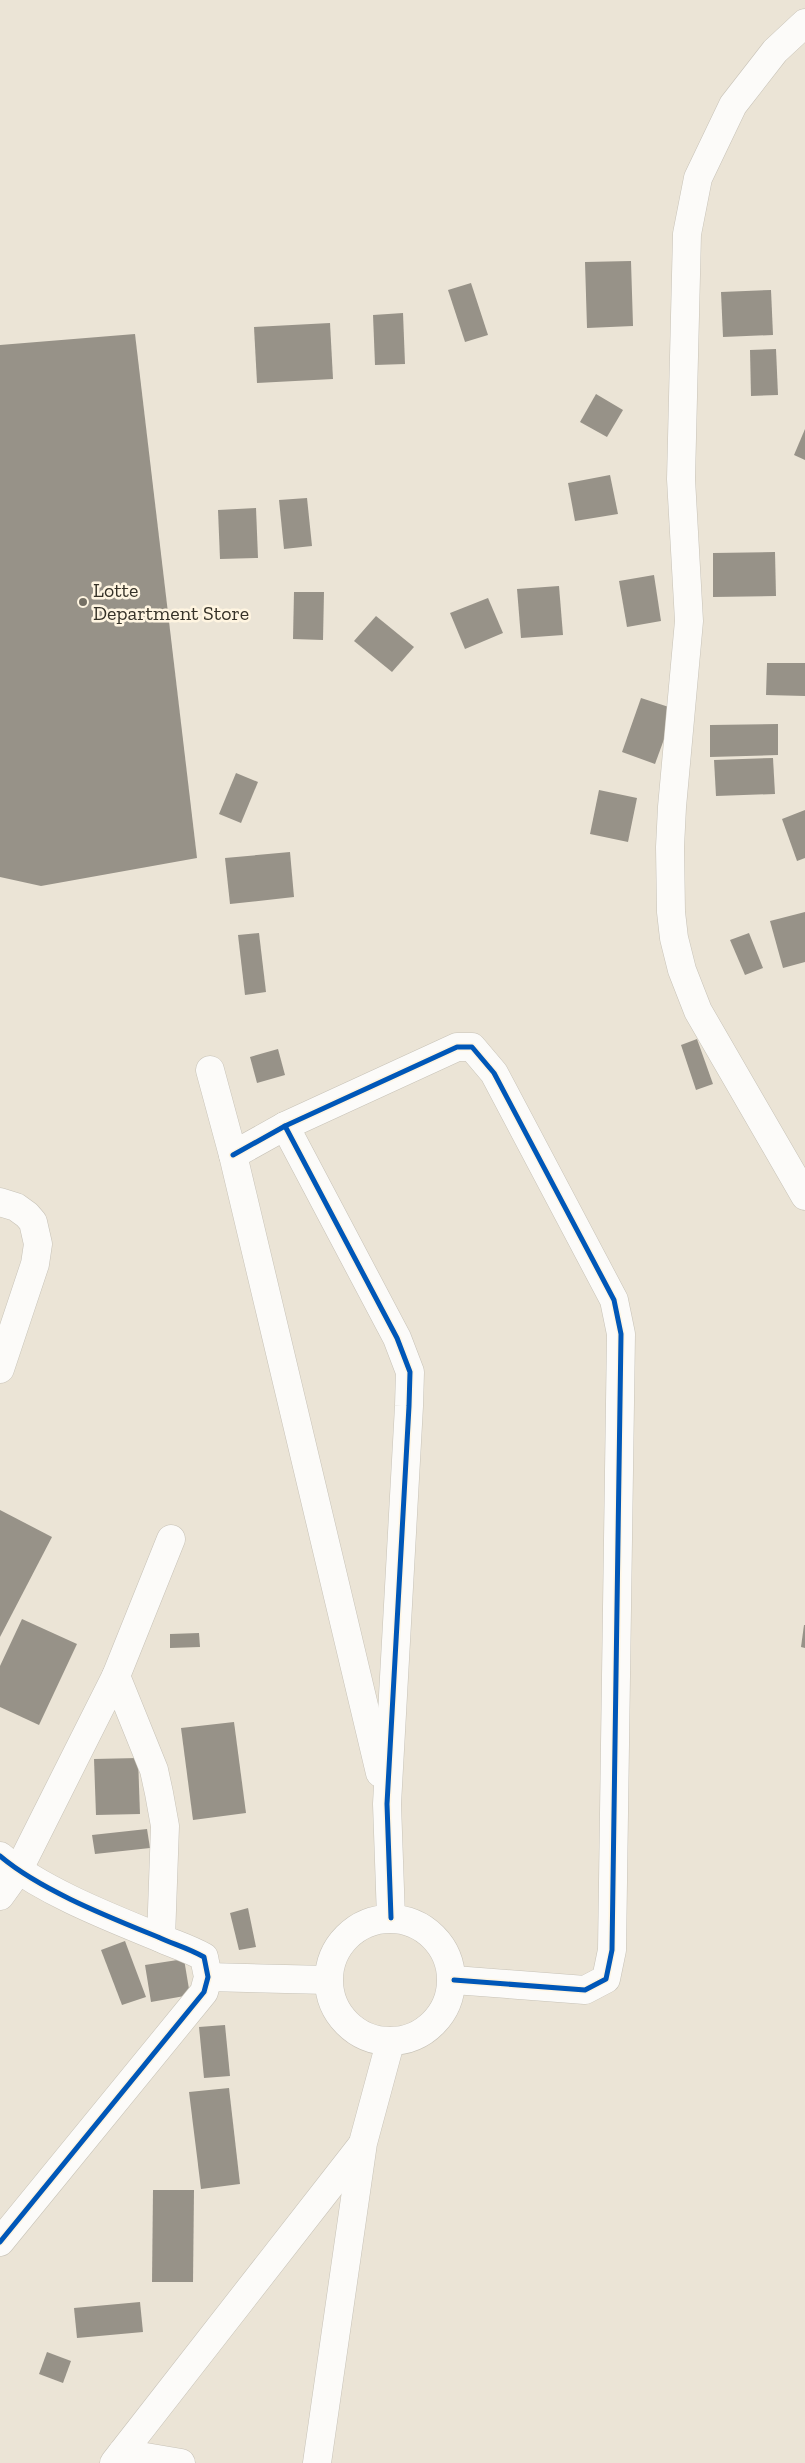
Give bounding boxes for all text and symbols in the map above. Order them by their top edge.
place label: Lotte Department Store [93,578,249,625]
marker: Lotte Department Store [77,596,89,608]

